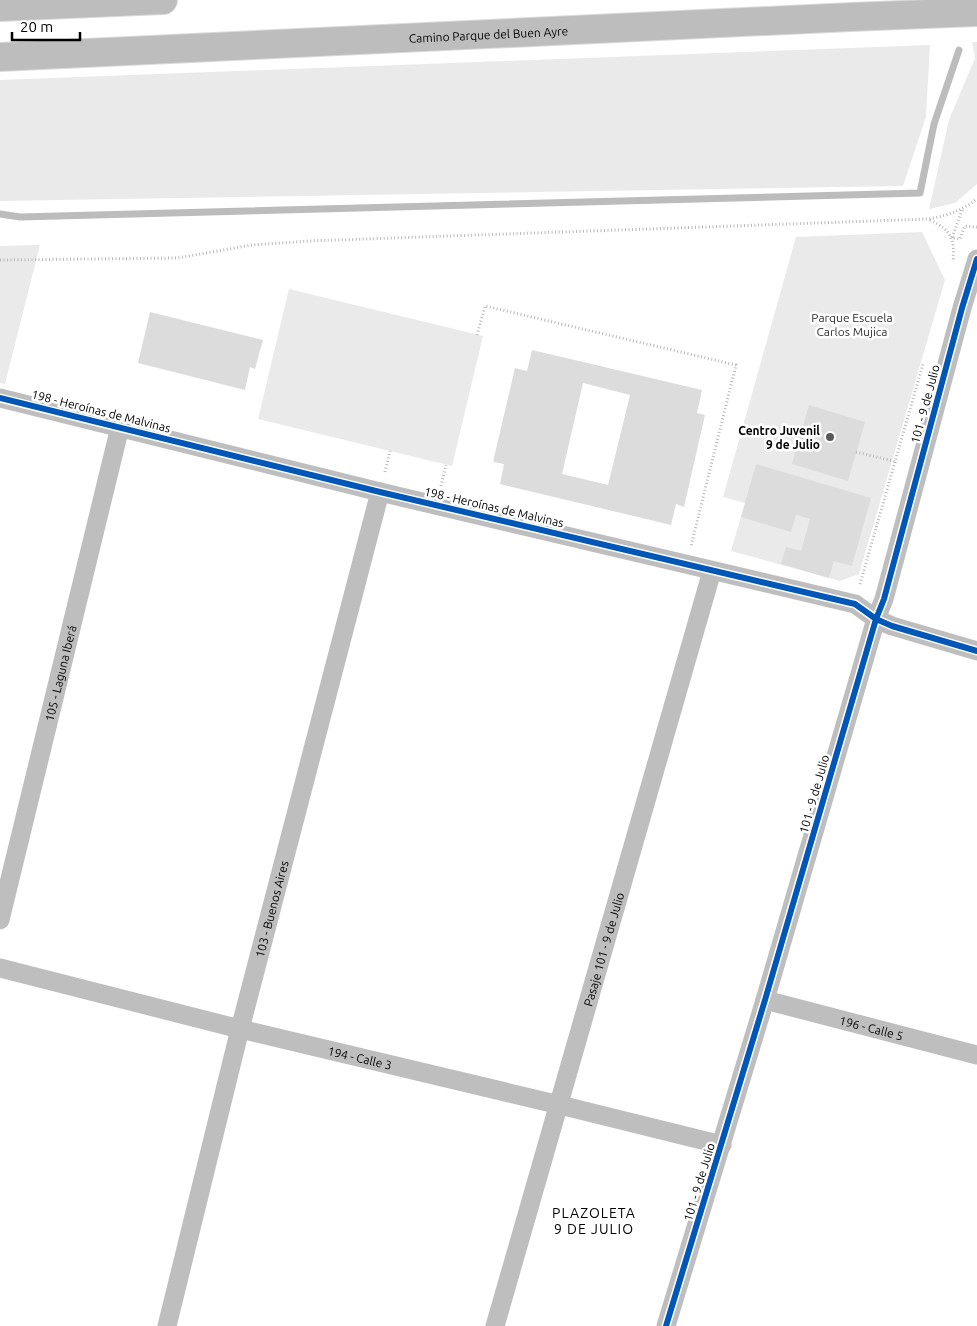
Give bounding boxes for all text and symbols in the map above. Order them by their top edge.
scale bar [12,10,80,42]
text: 20 m [20,18,53,35]
street label: Camino Parque del Buen Ayre [408,24,568,44]
park label: Parque Escuela Carlos Mujica [811,311,893,338]
street label: 101 - 9 de Julio [908,363,942,445]
street label: 198 - Heroínas de Malvinas [30,387,172,435]
place label: Centro Juvenil 9 de Julio [738,424,820,451]
marker: Centro Juvenil 9 de Julio [824,431,836,443]
street label: 198 - Heroínas de Malvinas [423,485,565,529]
street label: 105 - Laguna Iberá [42,624,78,723]
street label: 101 - 9 de Julio [797,753,831,835]
street label: 103 - Buenos Aires [252,859,290,959]
street label: Pasaje 101 - 9 de Julio [581,891,626,1008]
street label: 196 - Calle 5 [838,1013,905,1042]
street label: 194 - Calle 3 [327,1044,393,1071]
street label: 101 - 9 de Julio [681,1141,717,1223]
district label: PLAZOLETA 9 DE JULIO [552,1205,636,1237]

